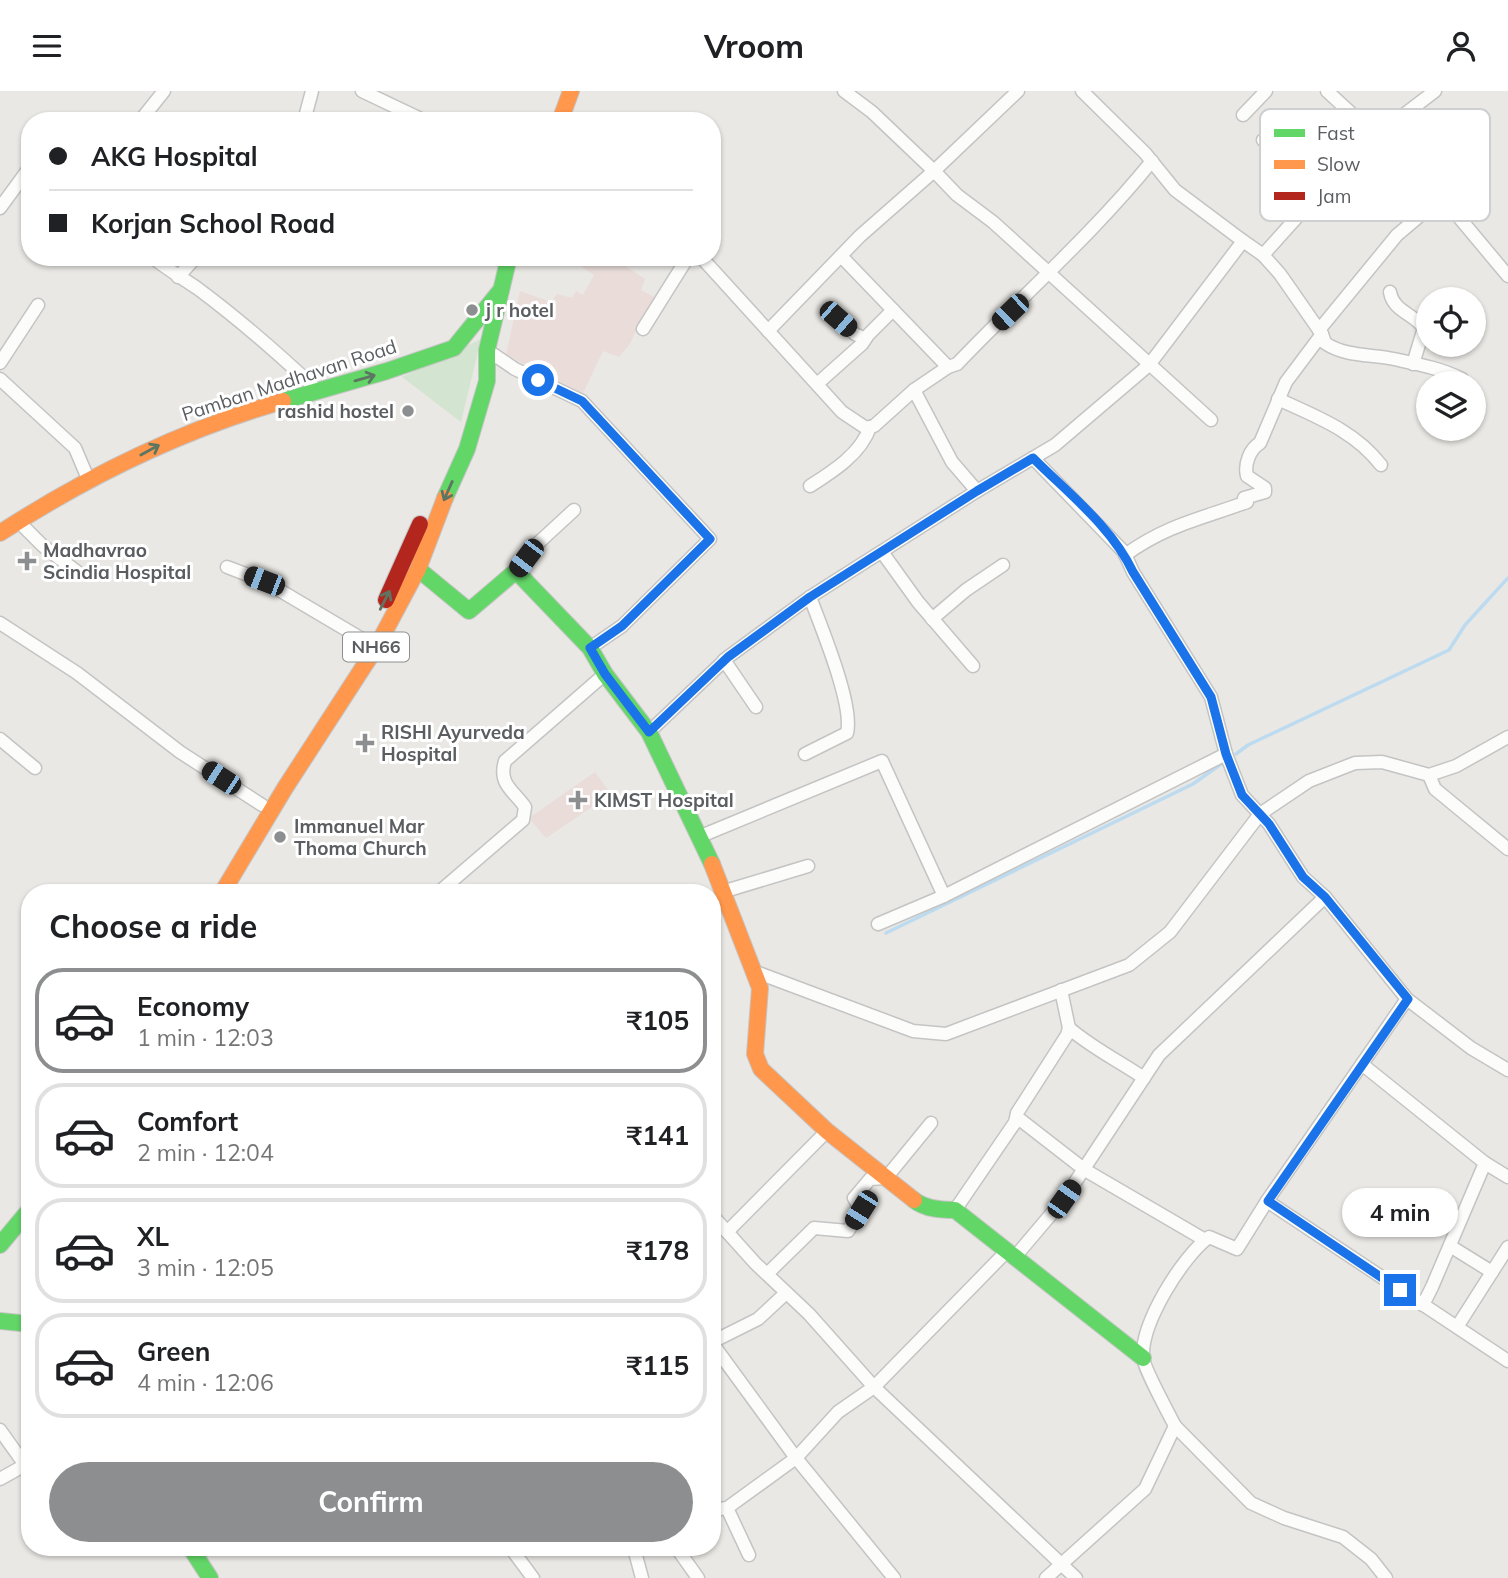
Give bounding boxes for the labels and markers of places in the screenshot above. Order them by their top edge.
place label: j r hotel [484,298,554,322]
marker: j r hotel [464,302,480,318]
place label: rashid hostel [277,399,394,423]
marker: rashid hostel [400,403,416,419]
place label: Madhavrao Scindia Hospital [43,538,191,584]
marker: Madhavrao Scindia Hospital [17,551,37,571]
place label: RISHI Ayurveda Hospital [381,720,525,766]
marker: RISHI Ayurveda Hospital [355,733,375,753]
place label: KIMST Hospital [594,788,734,812]
marker: KIMST Hospital [568,790,588,810]
place label: Immanuel Mar Thoma Church [294,814,427,860]
marker: Immanuel Mar Thoma Church [272,829,288,845]

